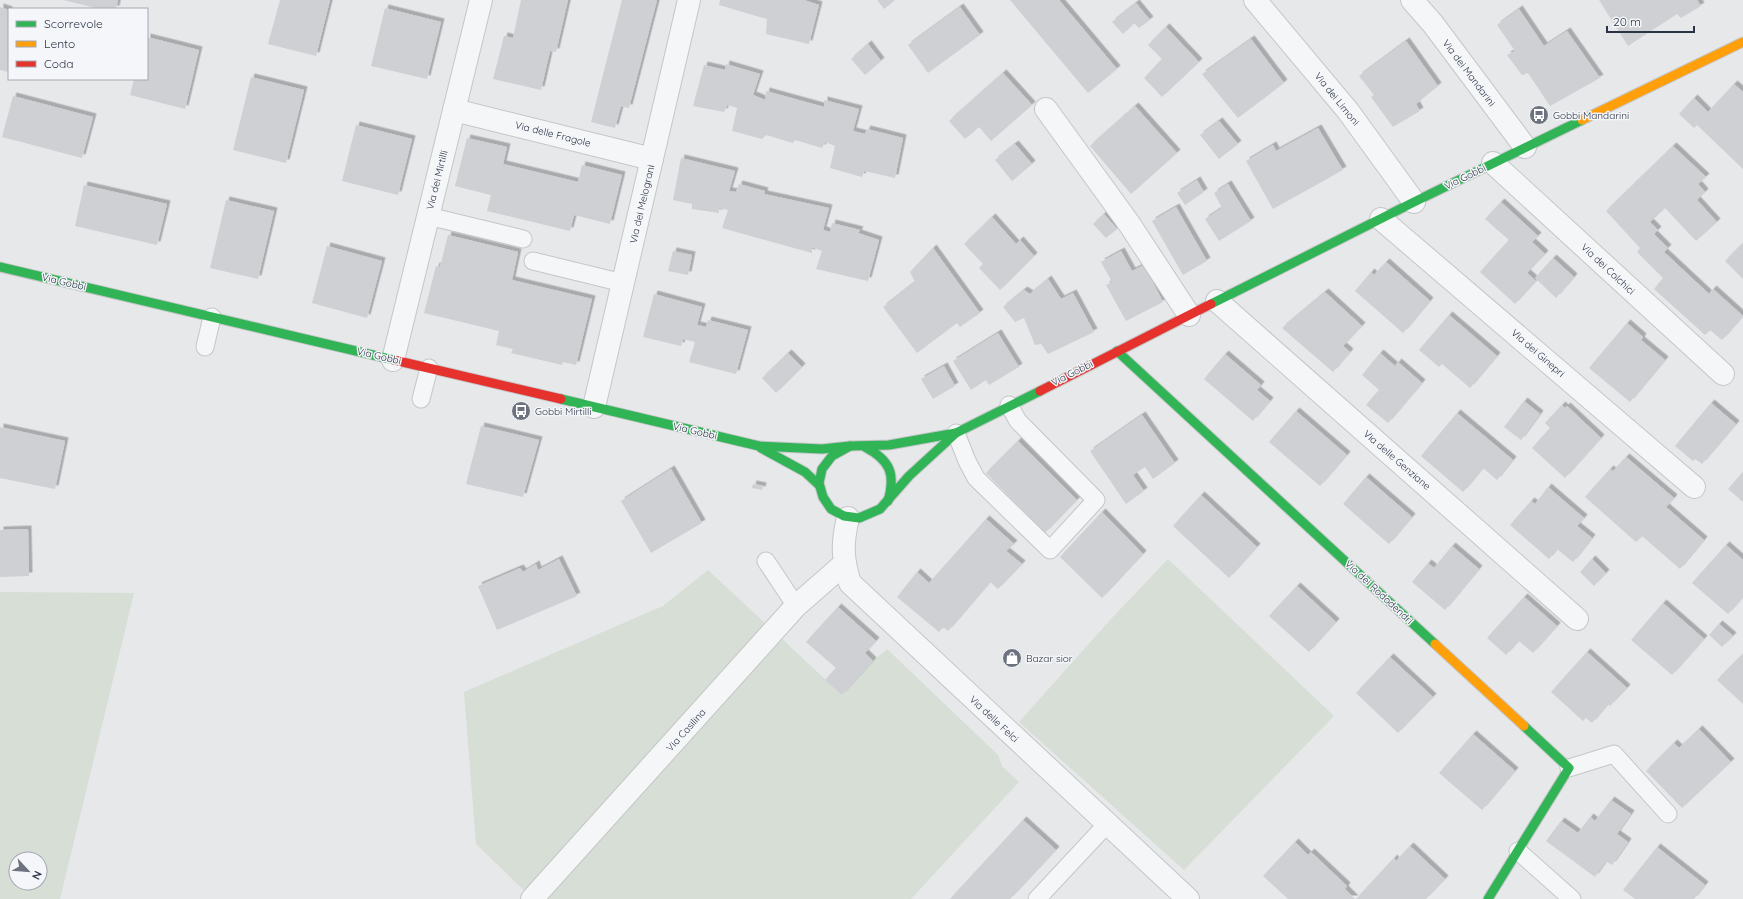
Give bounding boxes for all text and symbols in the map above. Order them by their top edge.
legend [8,8,148,80]
scale bar [1607,8,1694,34]
text: 20 m [1613,14,1641,29]
text: Scorrevole [44,16,103,31]
text: Lento [44,36,75,51]
street label: Via dei Mandarini [1440,37,1498,109]
text: Coda [44,56,74,71]
street label: Via dei Limoni [1312,70,1362,128]
bus stop icon: Gobbi Mandarini [1528,104,1550,126]
place label: Gobbi Mandarini [1553,109,1629,122]
street label: Via delle Fragole [514,118,592,150]
street label: Via dei Mirtilli [423,149,451,211]
street label: Via Gobbi [1442,161,1488,193]
street label: Via dei Melograni [627,163,657,245]
street label: Via dei Colchici [1578,241,1638,297]
street label: Via Gobbi [41,271,87,293]
street label: Via dei Ginepri [1509,326,1567,380]
street label: Via Gobbi [356,345,402,367]
street label: Via Gobbi [1049,357,1095,389]
bus stop icon: Gobbi Mirtilli [510,400,532,422]
place label: Gobbi Mirtilli [535,405,592,418]
street label: Via Gobbi [672,420,718,442]
street label: Via delle Genziane [1361,427,1434,493]
street label: Via dei Rododendri [1342,557,1416,627]
shop icon: Bazar sior [1001,647,1023,669]
place label: Bazar sior [1026,652,1073,665]
street label: Via delle Felci [967,693,1021,745]
street label: Via Casilina [663,706,709,754]
north arrow [8,851,48,891]
text: N [29,869,45,882]

